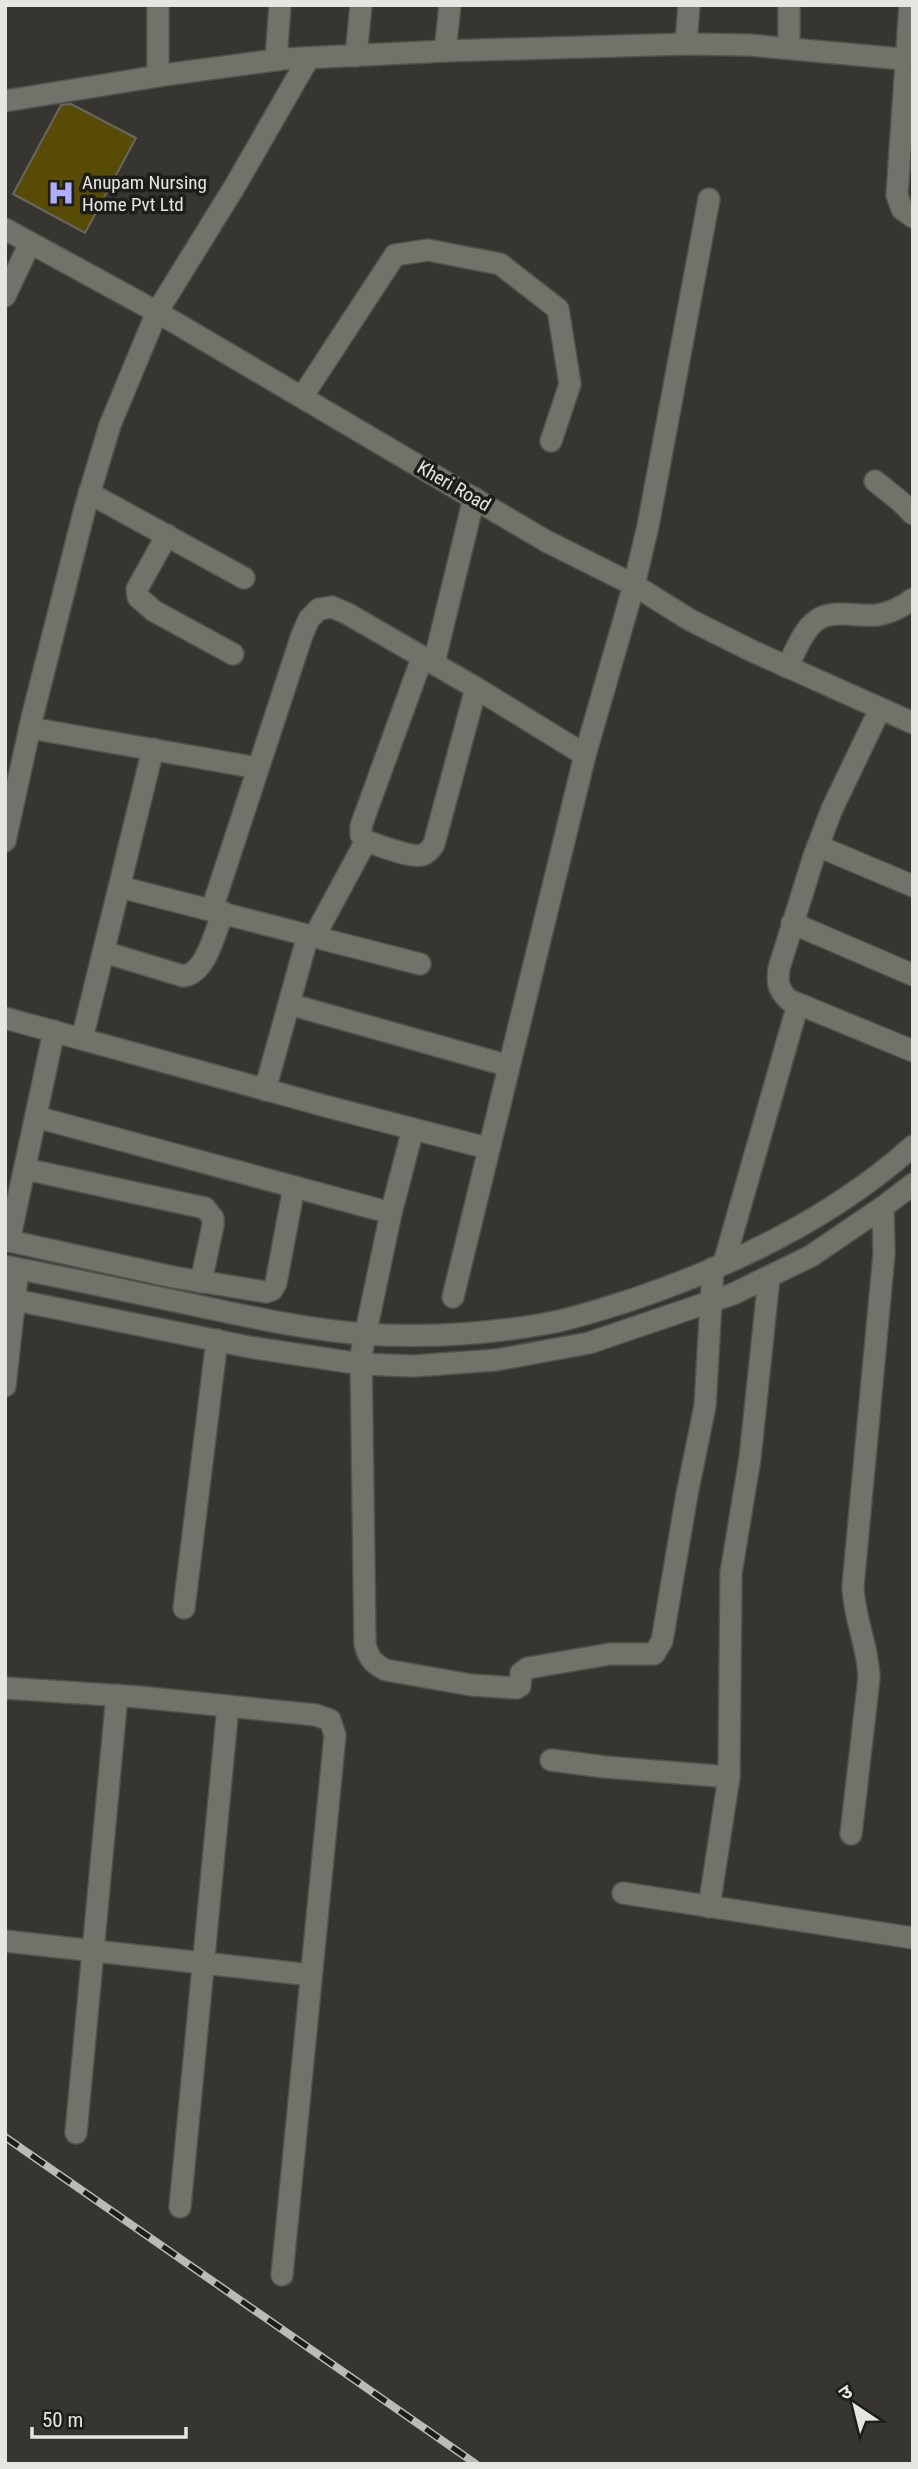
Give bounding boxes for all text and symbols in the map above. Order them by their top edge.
place label: Anupam Nursing Home Pvt Ltd [82,171,207,216]
hospital icon: Anupam Nursing Home Pvt Ltd [46,178,76,208]
street label: Kheri Road [413,456,495,516]
north arrow [820,2371,890,2441]
text: उ [834,2379,857,2405]
scale bar [32,2396,186,2440]
text: 50 m [42,2408,83,2432]

